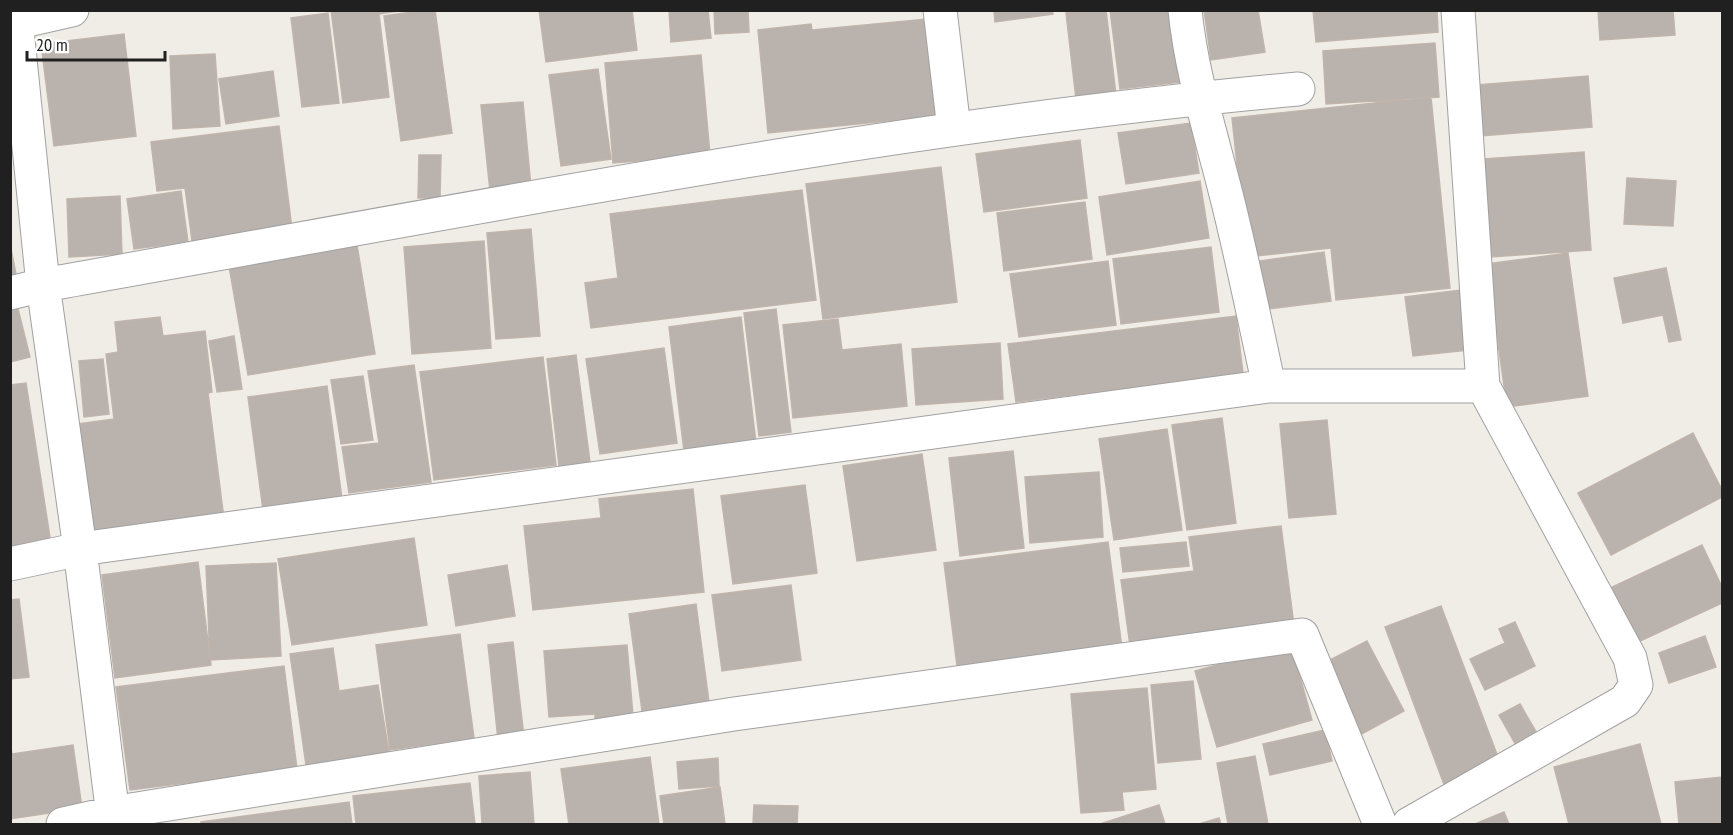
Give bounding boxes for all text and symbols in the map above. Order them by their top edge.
scale bar [27,24,165,62]
text: 20 m [36,33,68,56]

